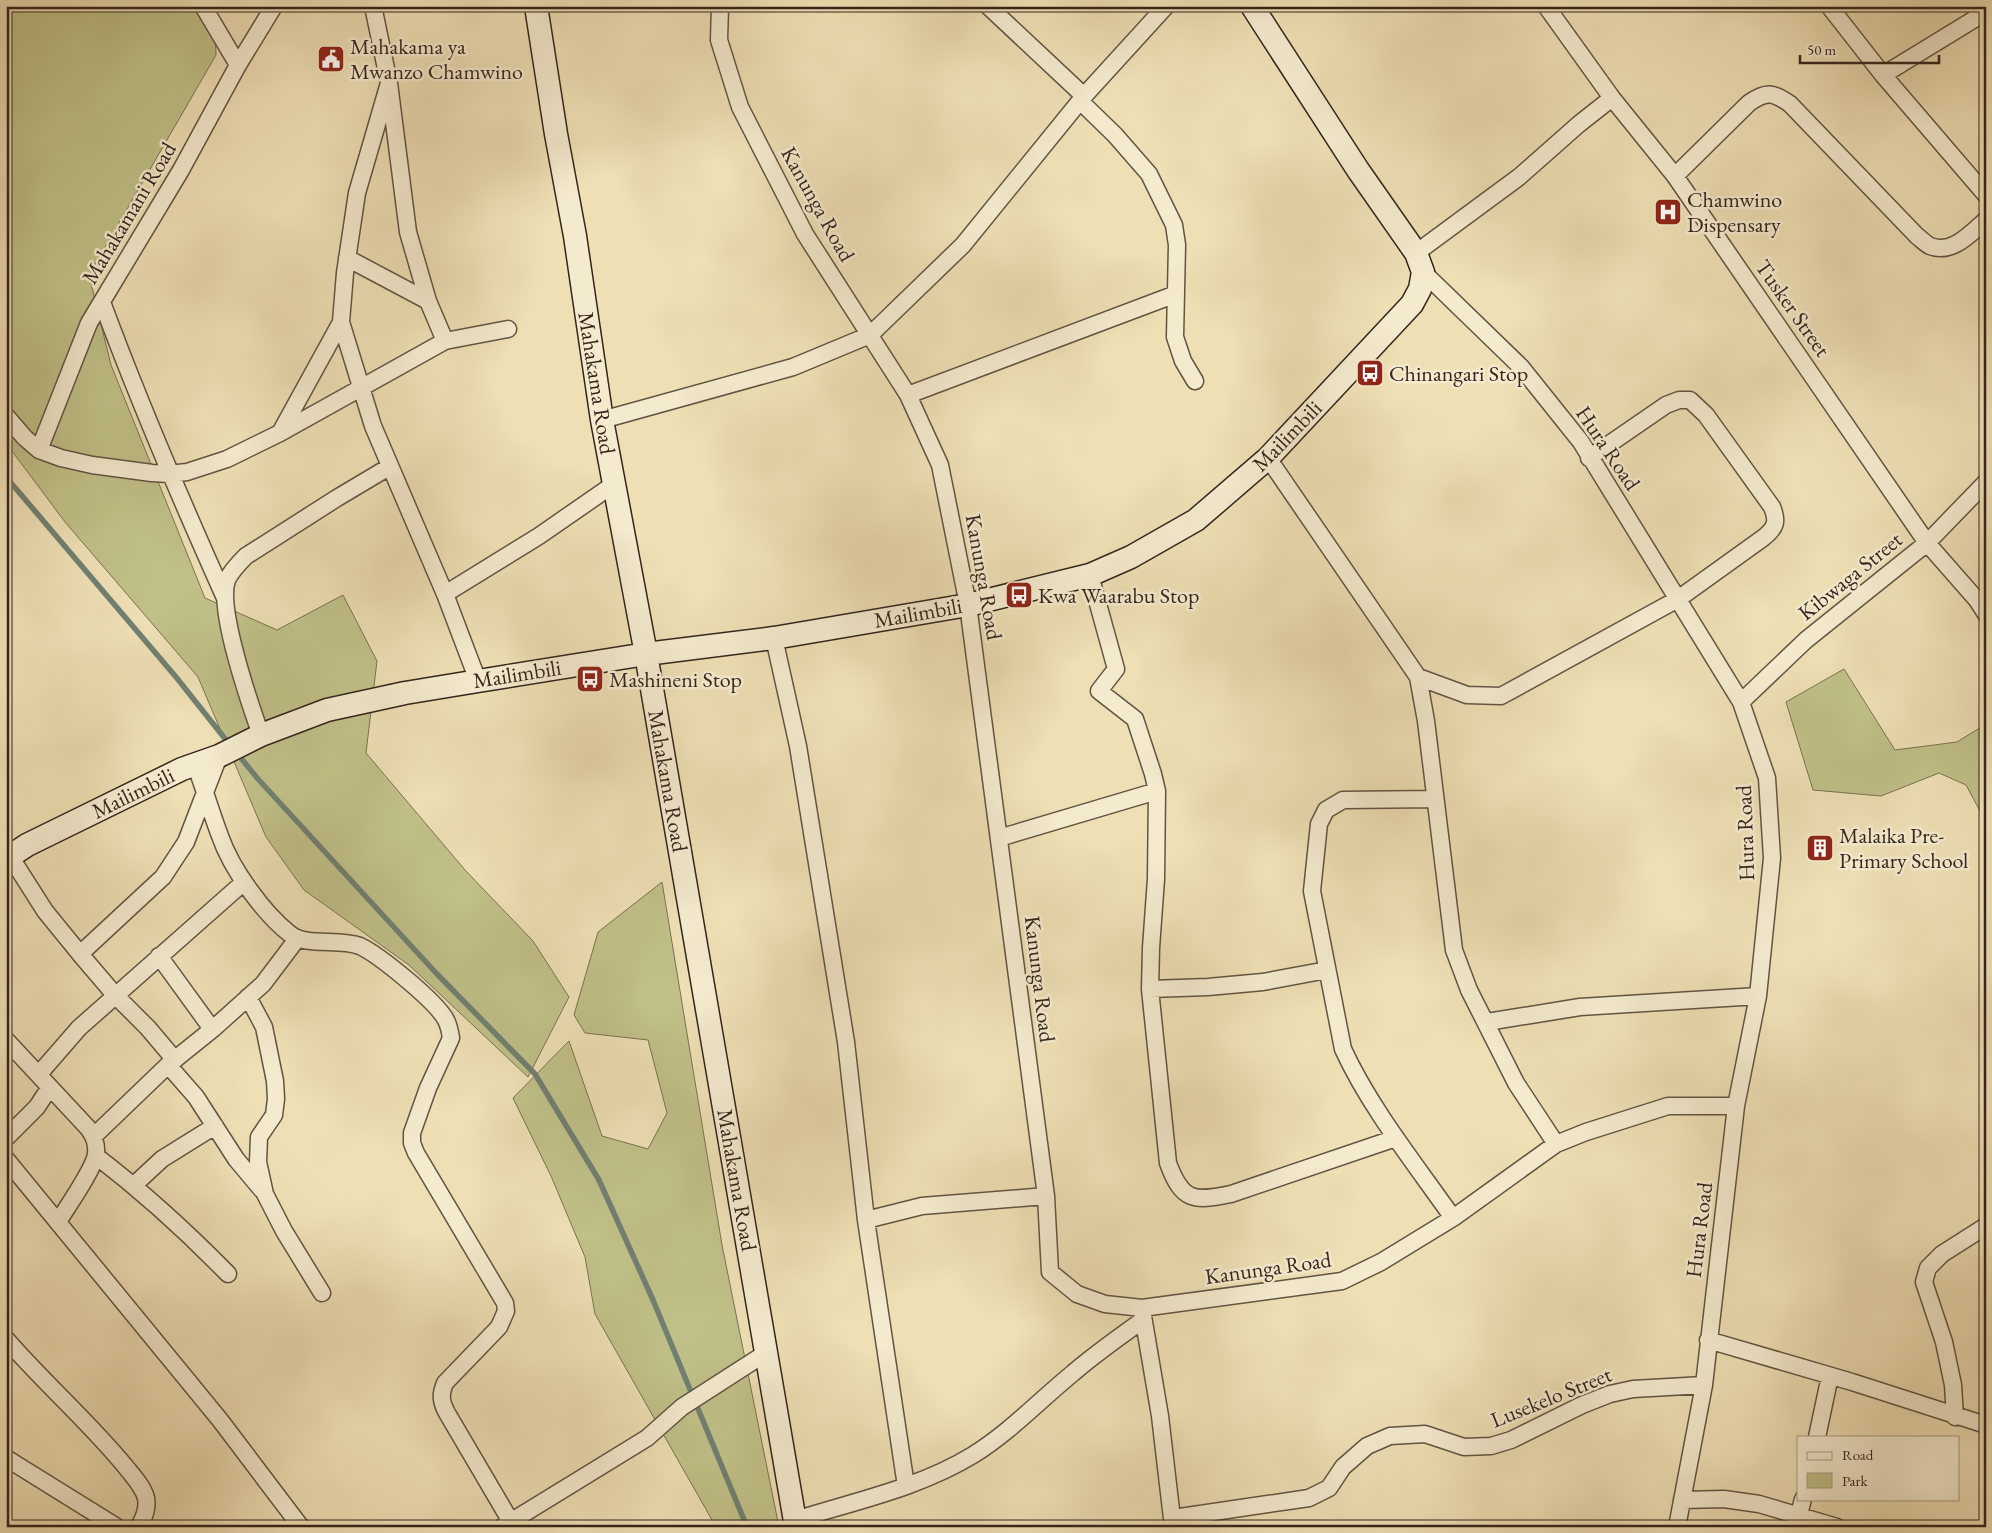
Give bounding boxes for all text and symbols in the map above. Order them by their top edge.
place label: Mahakama ya Mwanzo Chamwino [350,32,523,86]
scale bar [1800,32,1938,64]
text: 50 m [1807,40,1836,59]
public building icon: Mahakama ya Mwanzo Chamwino [316,44,346,74]
street label: Mahakamani Road [75,136,183,289]
street label: Kanunga Road [774,141,862,267]
place label: Chamwino Dispensary [1687,185,1782,239]
hospital icon: Chamwino Dispensary [1653,197,1683,227]
street label: Tusker Street [1749,254,1837,362]
street label: Mahakama Road [571,310,623,457]
bus stop icon: Chinangari Stop [1355,358,1385,388]
place label: Chinangari Stop [1389,359,1528,388]
street label: Mailimbili [1246,394,1328,478]
street label: Hura Road [1569,400,1647,497]
street label: Kanunga Road [959,512,1009,643]
street label: Kibwaga Street [1792,525,1908,627]
bus stop icon: Kwa Waarabu Stop [1004,580,1034,610]
place label: Kwa Waarabu Stop [1038,581,1199,610]
street label: Mailimbili [872,591,964,635]
street label: Mailimbili [471,653,563,695]
bus stop icon: Mashineni Stop [575,664,605,694]
place label: Mashineni Stop [609,665,742,694]
street label: Mahakama Road [641,708,695,855]
street label: Mailimbili [87,761,179,825]
street label: Hura Road [1729,784,1761,881]
place label: Malaika Pre- Primary School [1839,821,1968,875]
building icon: Malaika Pre- Primary School [1805,833,1835,863]
street label: Kanunga Road [1018,914,1062,1045]
street label: Mahakama Road [710,1107,764,1254]
street label: Hura Road [1679,1180,1719,1279]
street label: Kanunga Road [1203,1245,1334,1291]
street label: Lusekelo Street [1486,1360,1616,1434]
legend [1797,1436,1960,1500]
text: Road [1842,1445,1874,1464]
text: Park [1842,1471,1869,1490]

